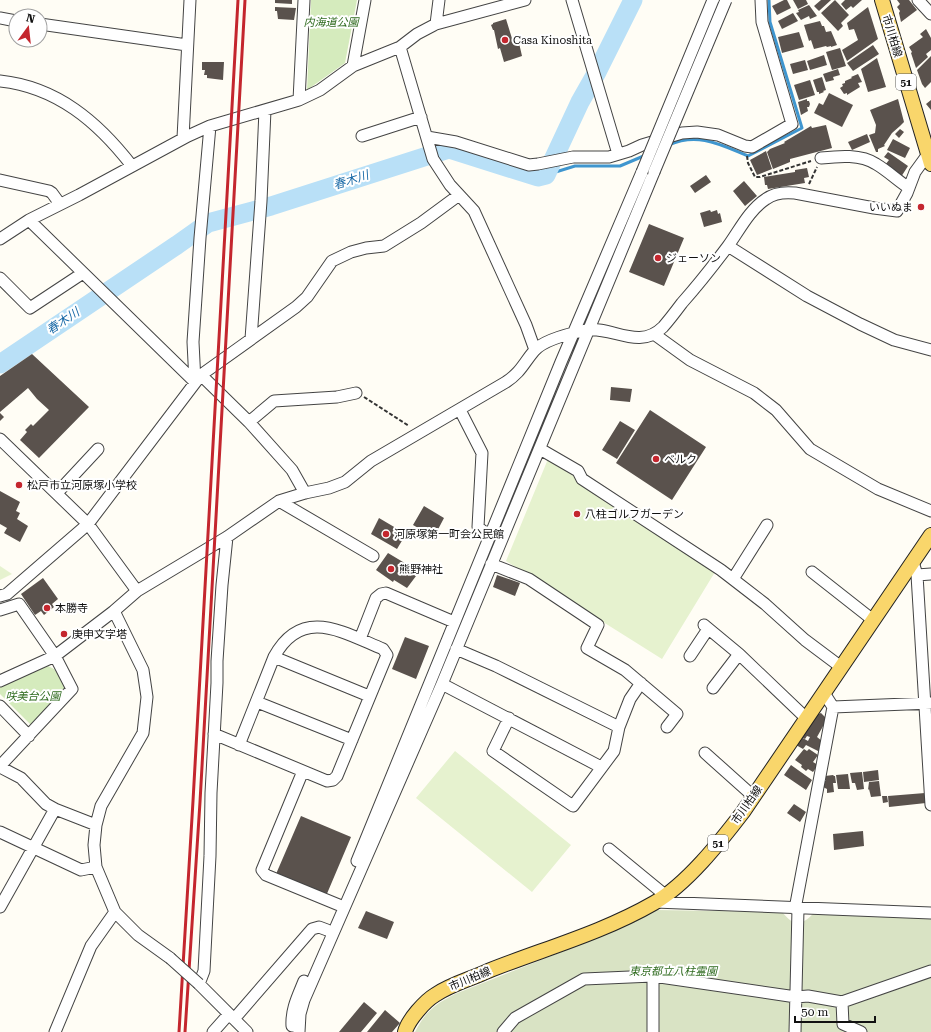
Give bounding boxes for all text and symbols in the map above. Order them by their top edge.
north arrow [8,8,48,48]
text: N [25,11,37,26]
street label: 市川柏線 [879,13,905,59]
park label: 内海道公園 [304,16,360,29]
place label: Casa Kinoshita [513,34,592,47]
marker: Casa Kinoshita [500,35,510,45]
road number: 51 [896,74,916,90]
water label: 春木川 [332,167,372,192]
place label: いいぬま [869,201,913,214]
marker: いいぬま [916,202,926,212]
place label: ジェーソン [666,252,721,265]
marker: ジェーソン [653,253,663,263]
water label: 春木川 [44,304,83,337]
place label: ベルク [664,453,697,466]
marker: ベルク [651,454,661,464]
place label: 松戸市立河原塚小学校 [27,479,137,492]
marker: 松戸市立河原塚小学校 [14,480,24,490]
place label: 八柱ゴルフガーデン [585,508,684,521]
marker: 八柱ゴルフガーデン [572,509,582,519]
place label: 河原塚第一町会公民館 [394,528,504,541]
marker: 河原塚第一町会公民館 [381,529,391,539]
place label: 熊野神社 [399,563,443,576]
marker: 熊野神社 [386,564,396,574]
place label: 本勝寺 [55,602,88,615]
marker: 本勝寺 [42,603,52,613]
place label: 庚申文字塔 [72,628,127,641]
marker: 庚申文字塔 [59,629,69,639]
park label: 咲美台公園 [6,690,62,703]
street label: 市川柏線 [729,783,765,827]
road number: 51 [708,835,728,851]
street label: 市川柏線 [447,964,493,994]
park label: 東京都立八柱霊園 [629,965,719,978]
scale bar [795,998,875,1024]
text: 50 m [801,1005,828,1019]

